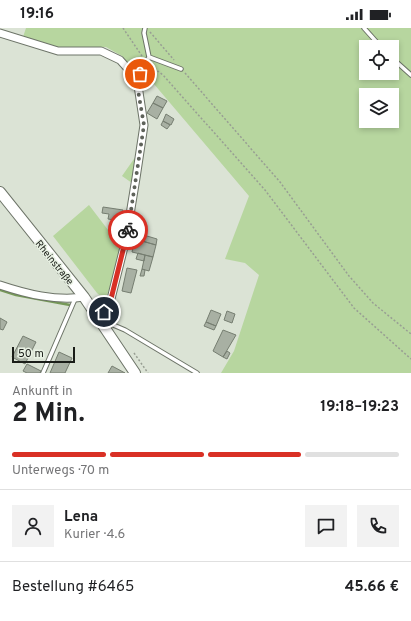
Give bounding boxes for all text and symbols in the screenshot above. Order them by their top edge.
text: 19:16 [20,5,54,24]
map controls [359,40,399,128]
button: locate [359,40,399,80]
pin [123,57,157,91]
icon: bag [129,63,151,85]
button: layers [359,88,399,128]
courier [108,210,148,250]
icon: bike [117,219,139,241]
street label: Rheinstraße [32,238,76,288]
pin [87,295,121,329]
icon: home [93,301,115,323]
scale bar [12,345,75,364]
text: 50 m [18,347,44,361]
text: Ankunft in [12,384,73,400]
text: 2 Min. [12,398,85,431]
text: 19:18–19:23 [320,398,399,417]
text: Unterwegs · 70 m [12,463,109,479]
button: person [12,505,54,547]
button: chat [305,505,347,547]
button: phone [357,505,399,547]
text: Lena [64,508,98,527]
text: Kurier · 4.6 [64,527,125,543]
text: Bestellung #6465 [12,578,134,597]
text: 45.66 € [345,578,399,597]

